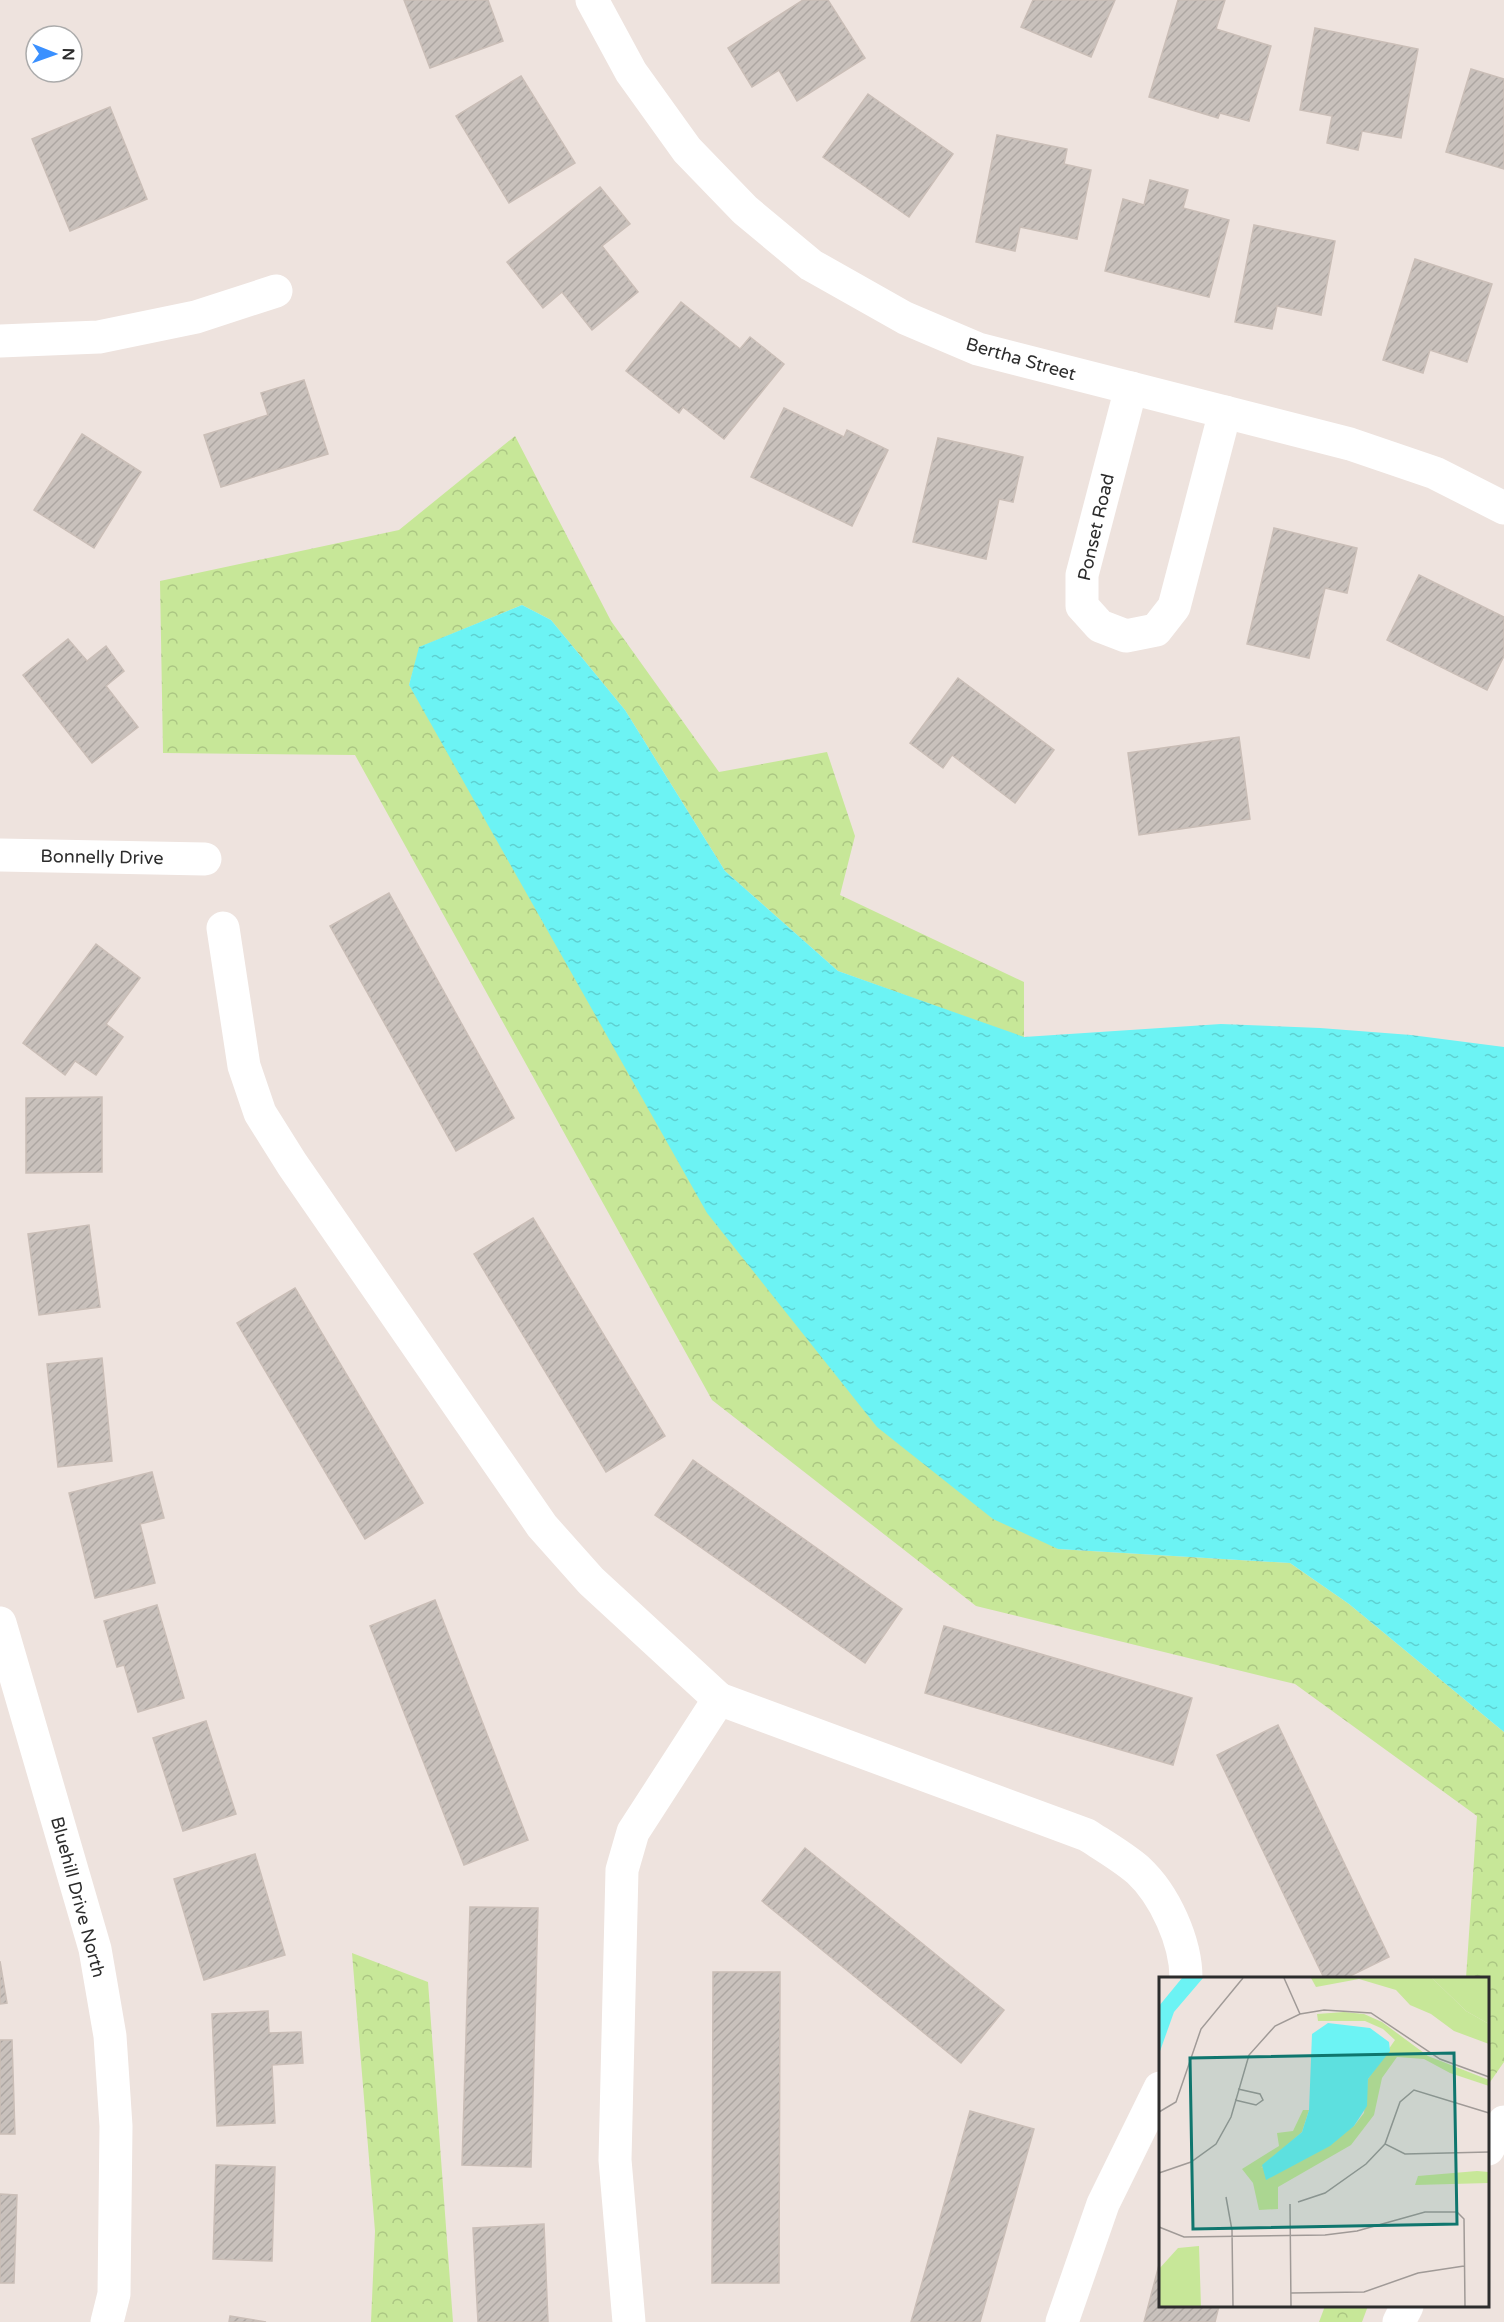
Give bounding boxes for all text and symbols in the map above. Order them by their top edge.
north arrow [24,24,84,84]
text: N [58,48,78,61]
street label: Bertha Street [963,333,1079,385]
street label: Ponset Road [1073,471,1119,583]
street label: Bonnelly Drive [40,845,164,869]
street label: Bluehill Drive North [46,1814,110,1980]
inset map [1159,1977,1489,2307]

